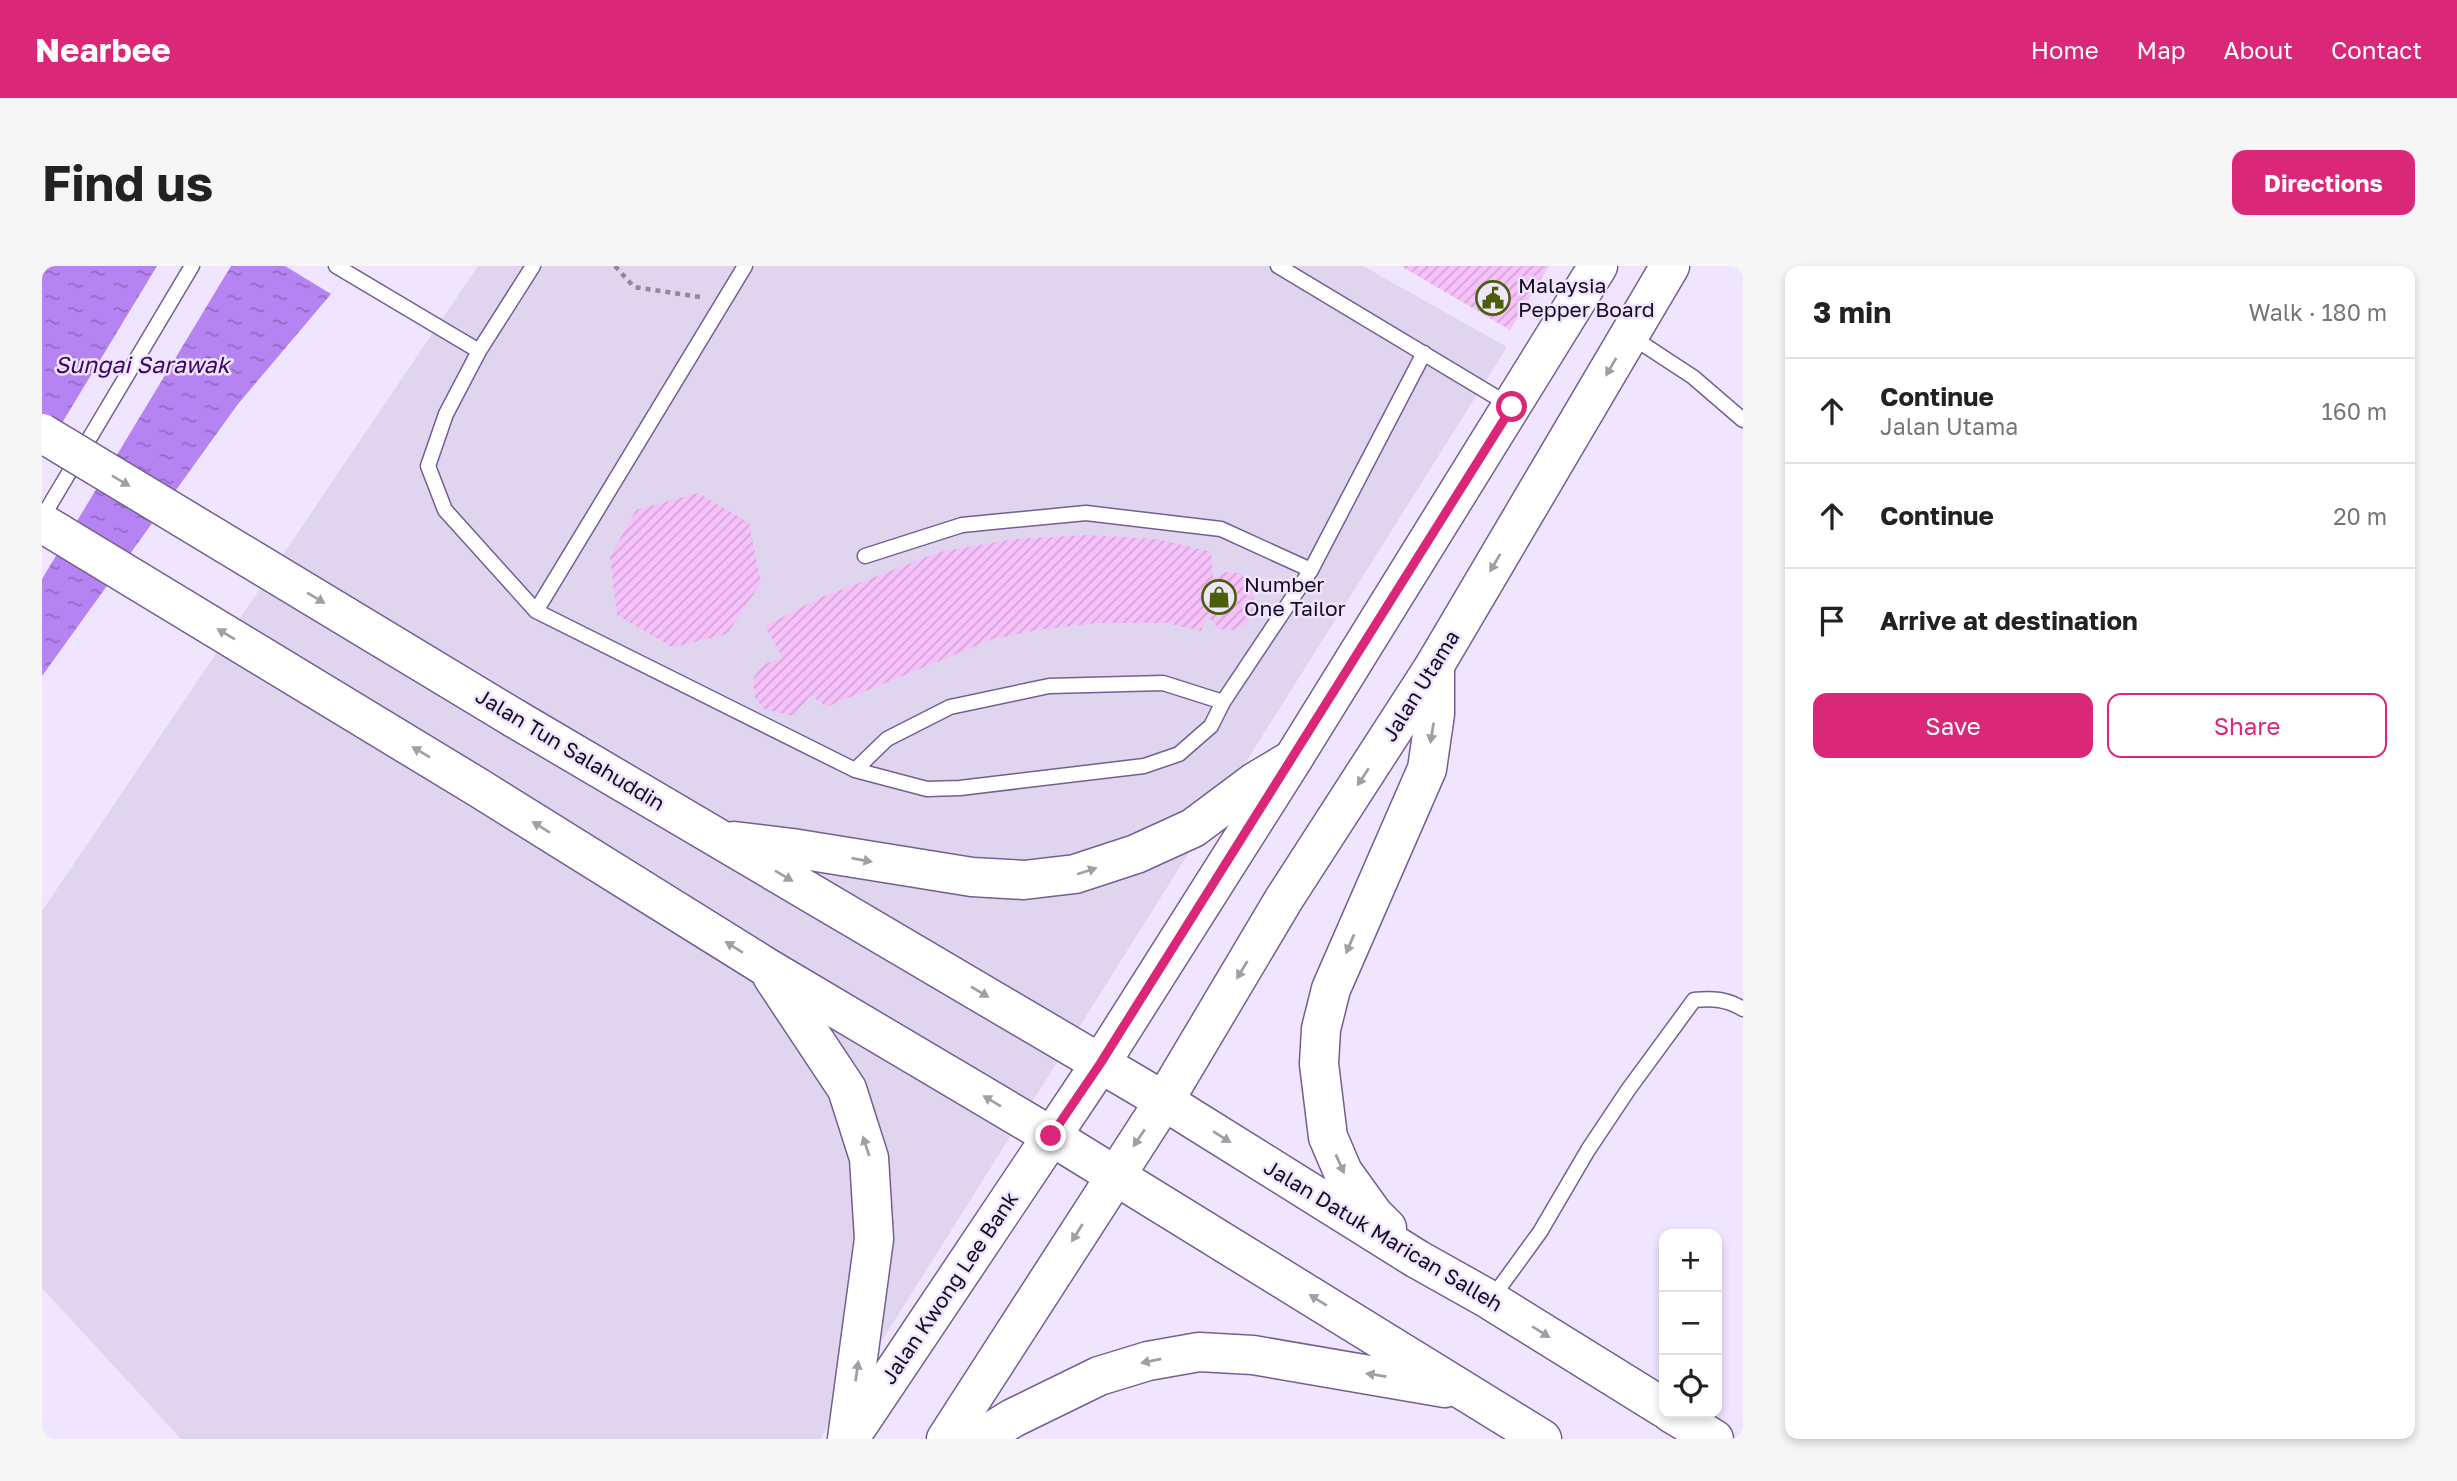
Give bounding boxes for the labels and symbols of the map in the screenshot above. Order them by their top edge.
place label: Malaysia Pepper Board [1518,272,1655,322]
public building icon: Malaysia Pepper Board [1474,279,1512,317]
water label: Sungai Sarawak [54,350,232,378]
one-way arrow [1605,358,1617,377]
route start [1496,391,1527,422]
one-way arrow [112,474,131,487]
one-way arrow [1489,554,1502,573]
place label: Number One Tailor [1244,571,1346,621]
shop icon: Number One Tailor [1200,578,1238,616]
one-way arrow [307,592,326,605]
street label: Jalan Utama [1376,625,1465,746]
one-way arrow [217,628,236,641]
street label: Jalan Tun Salahuddin [471,682,670,816]
one-way arrow [1426,722,1437,744]
one-way arrow [411,746,430,759]
one-way arrow [1357,768,1370,787]
one-way arrow [531,820,551,833]
one-way arrow [851,855,873,866]
one-way arrow [1076,865,1097,875]
one-way arrow [774,870,793,883]
one-way arrow [1345,934,1356,955]
one-way arrow [724,941,744,954]
one-way arrow [1236,961,1248,980]
one-way arrow [970,986,989,999]
one-way arrow [983,1095,1002,1108]
route end [1035,1120,1066,1151]
one-way arrow [1132,1129,1146,1147]
one-way arrow [1212,1131,1231,1144]
one-way arrow [860,1135,870,1156]
one-way arrow [1334,1153,1345,1174]
street label: Jalan Datuk Marican Salleh [1260,1154,1508,1317]
street label: Jalan Kwong Lee Bank [875,1186,1023,1389]
one-way arrow [1071,1223,1084,1242]
one-way arrow [1308,1294,1327,1306]
one-way arrow [1532,1326,1551,1339]
one-way arrow [1140,1355,1162,1366]
one-way arrow [852,1360,863,1382]
one-way arrow [1365,1369,1387,1380]

